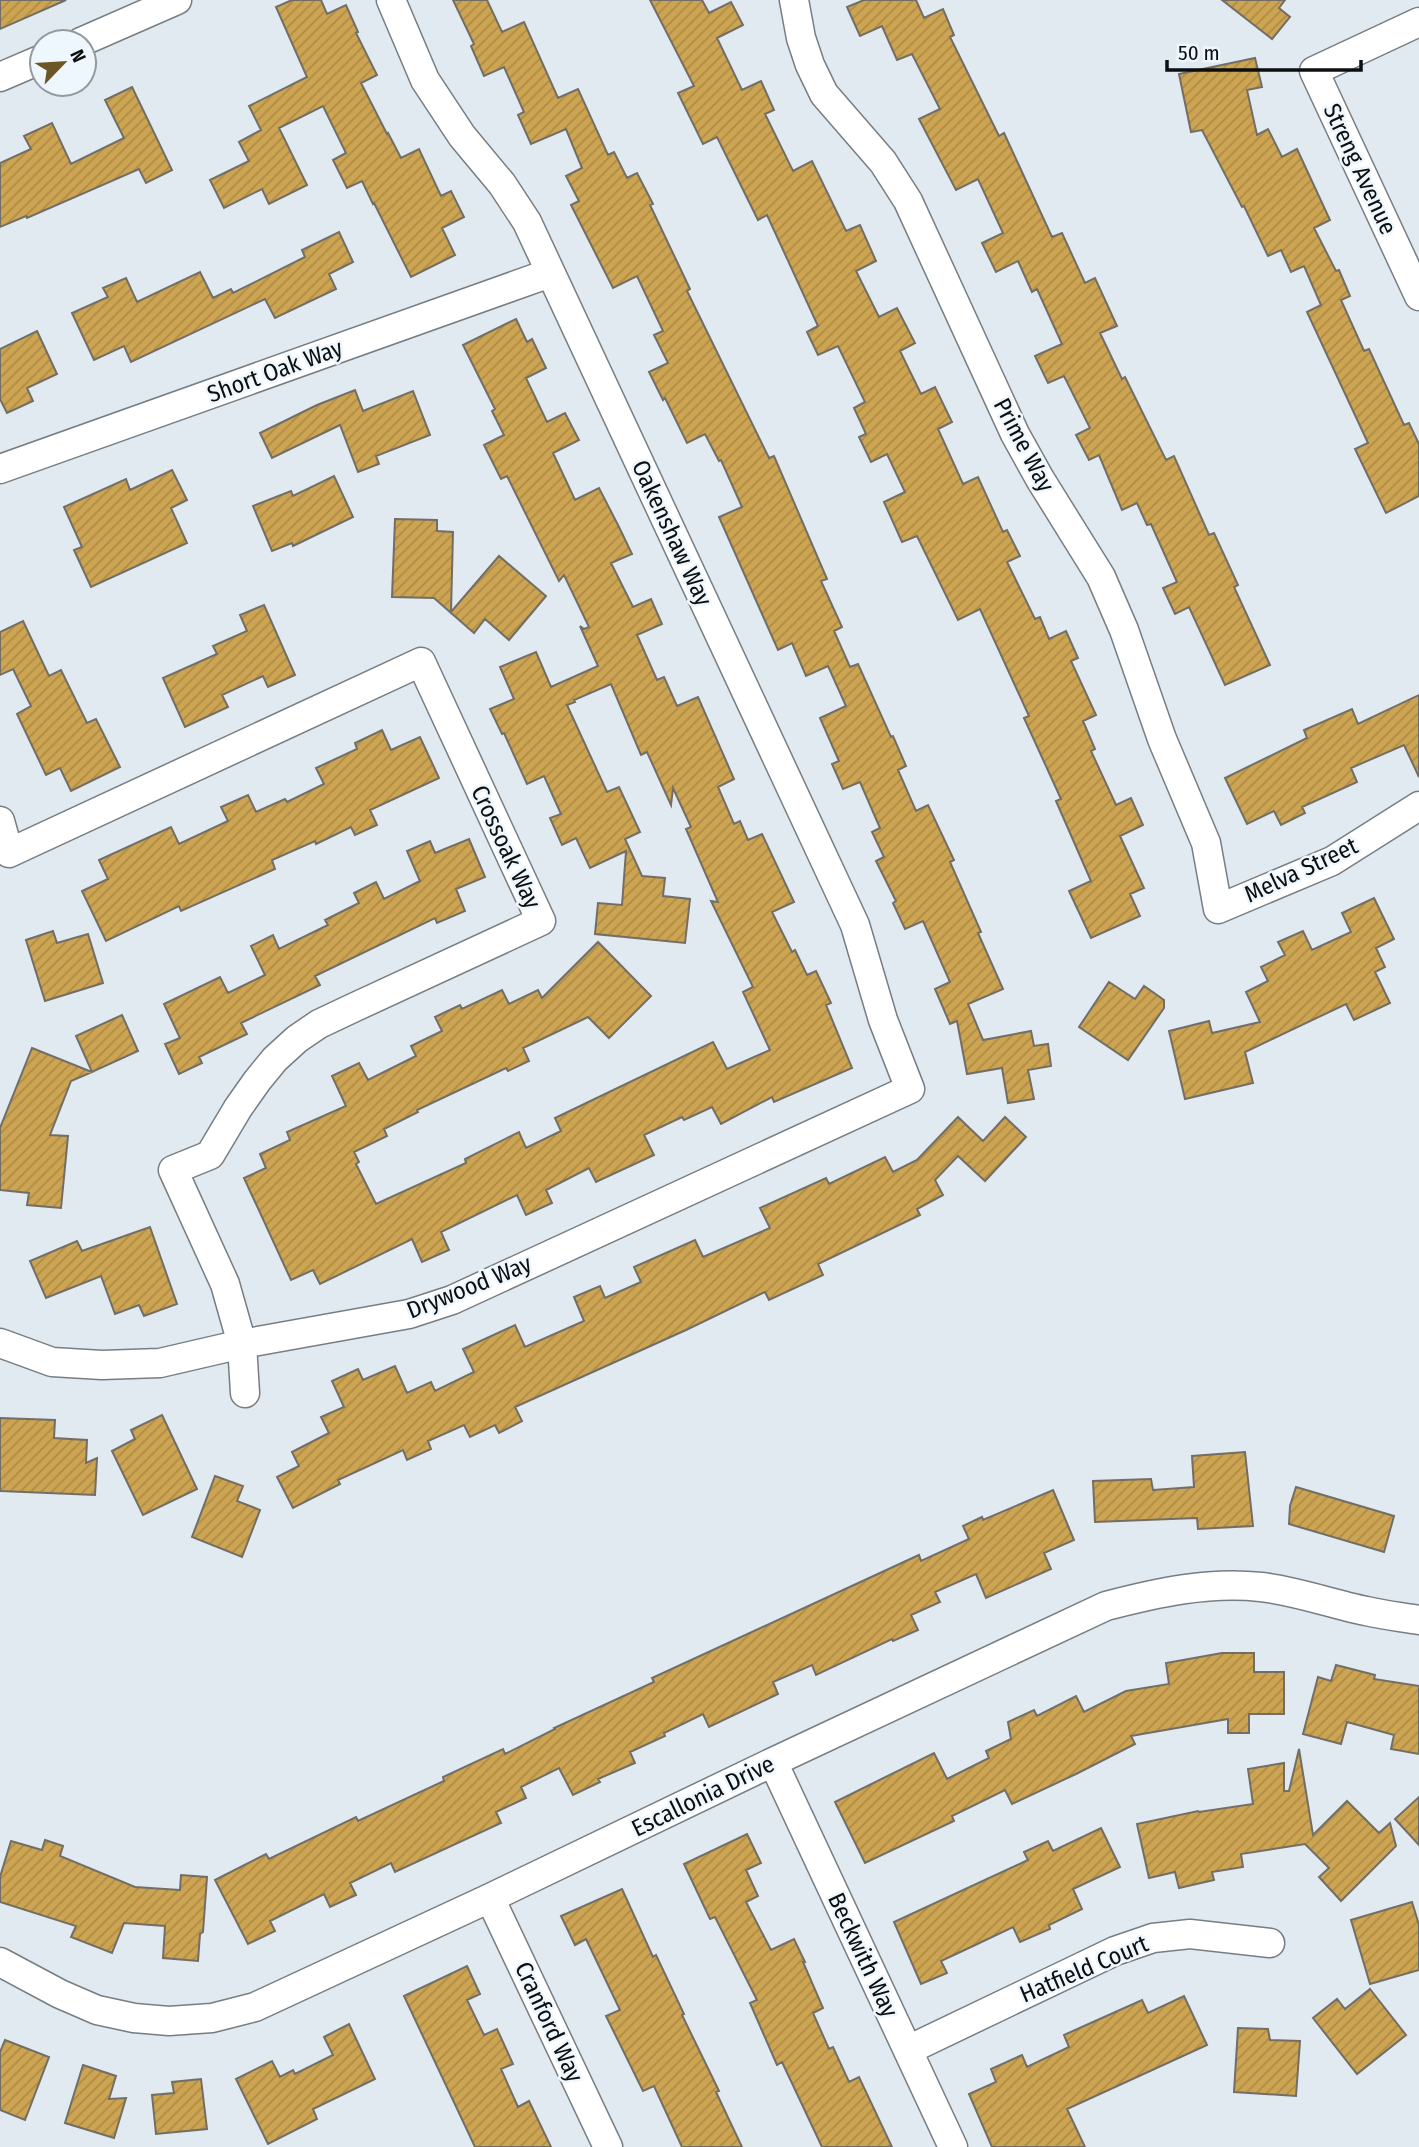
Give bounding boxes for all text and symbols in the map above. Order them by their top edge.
north arrow [28,28,98,98]
scale bar [1167,28,1361,72]
text: 50 m [1178,40,1220,66]
text: N [65,46,91,66]
street label: Streng Avenue [1318,99,1402,239]
street label: Short Oak Way [204,333,347,408]
street label: Prime Way [988,393,1060,497]
street label: Oakenshaw Way [626,456,718,610]
street label: Crossoak Way [465,781,547,913]
street label: Melva Street [1240,832,1362,908]
street label: Drywood Way [403,1249,536,1325]
street label: Escallonia Drive [627,1749,779,1843]
street label: Beckwith Way [822,1888,904,2022]
street label: Hatfield Court [1016,1929,1152,2009]
street label: Cranford Way [509,1958,589,2087]

